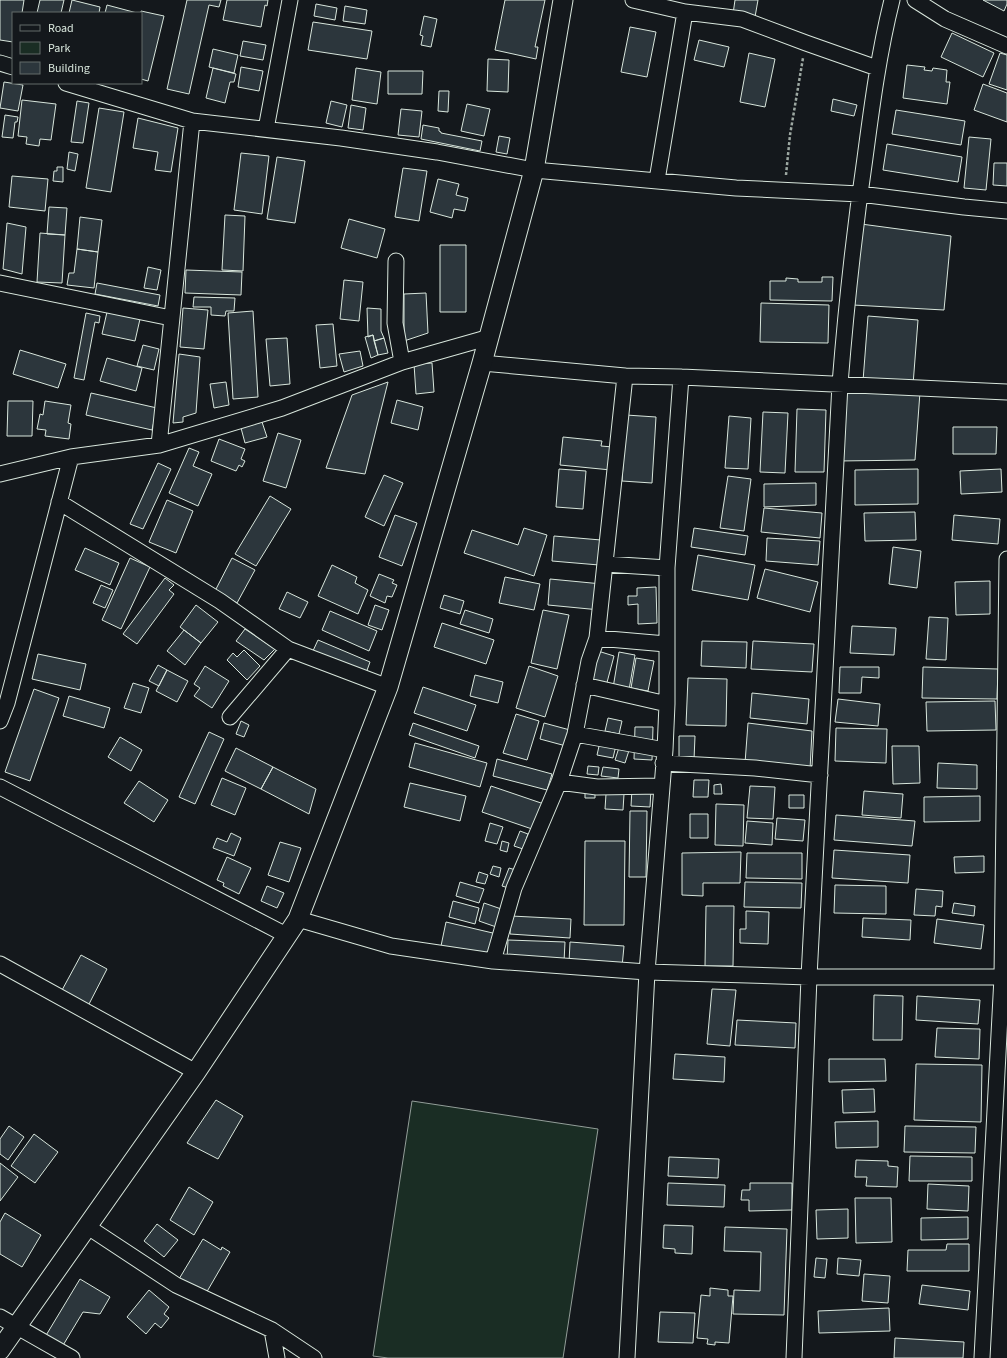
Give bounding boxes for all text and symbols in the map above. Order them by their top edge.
legend [12,12,142,84]
text: Road [48,20,74,37]
text: Park [48,40,70,57]
text: Building [48,60,90,77]

